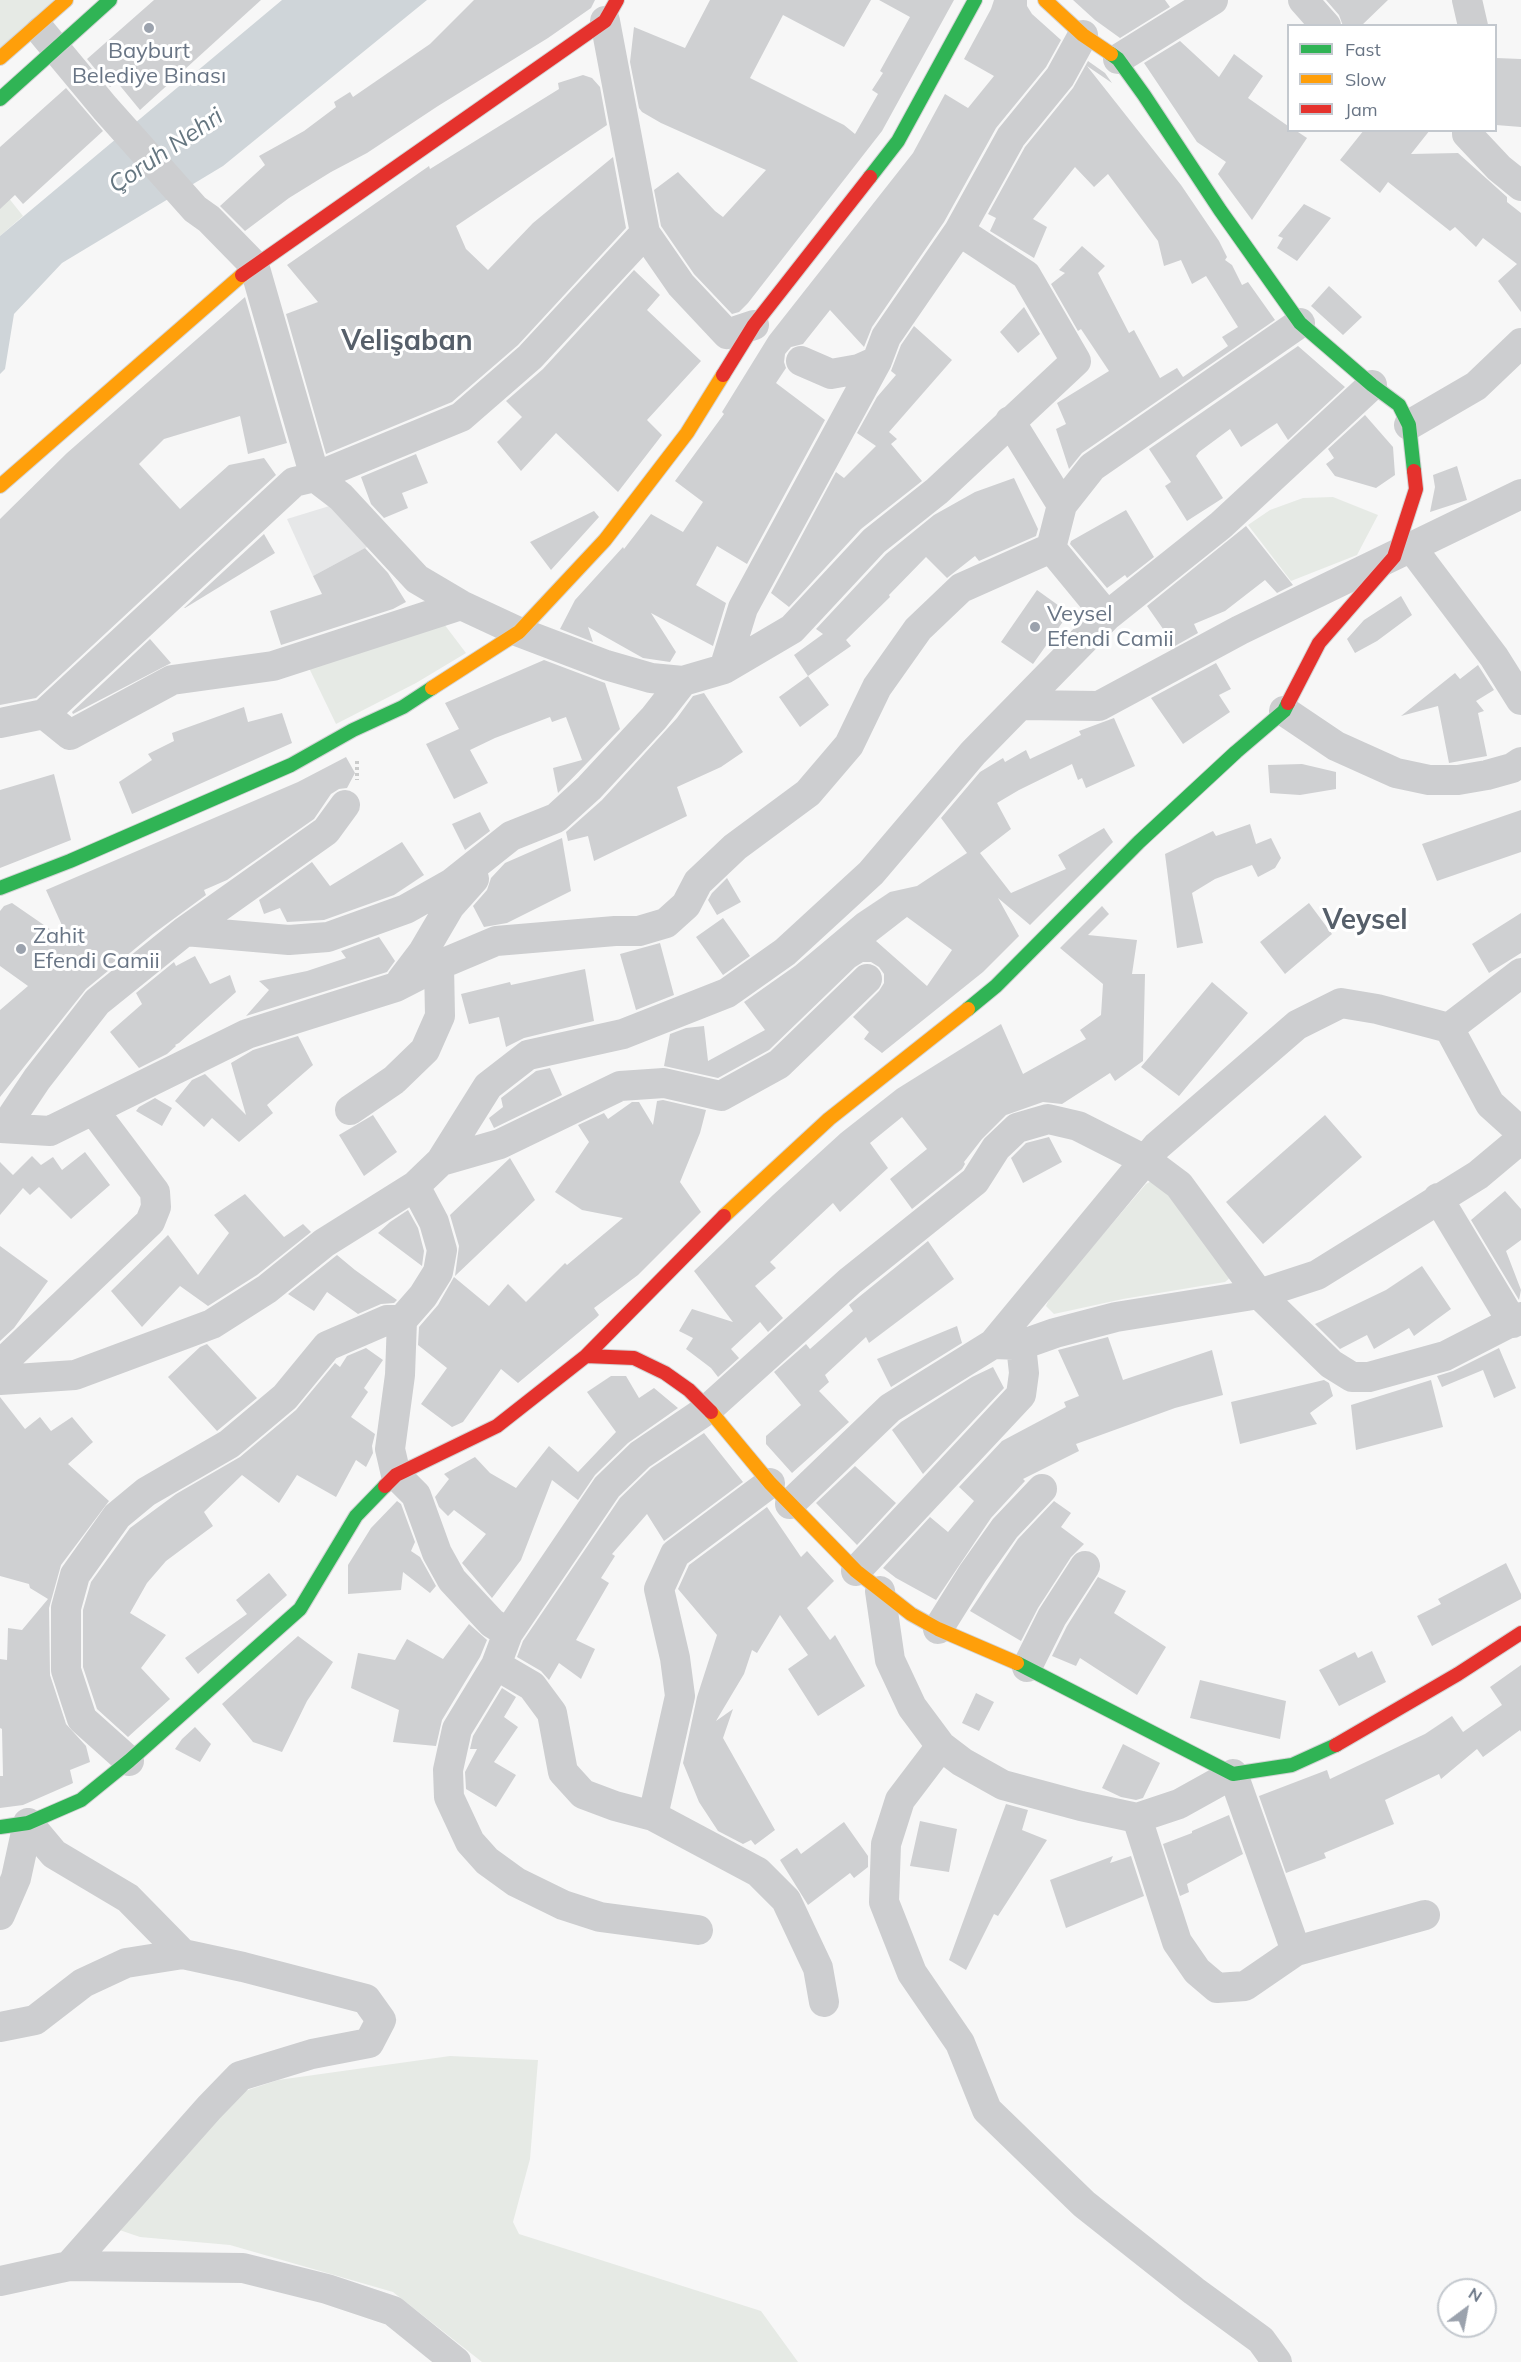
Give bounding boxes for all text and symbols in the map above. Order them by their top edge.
marker: Bayburt Belediye Binası [142,21,156,35]
legend [1287,24,1497,132]
place label: Bayburt Belediye Binası [72,38,226,90]
text: Fast [1345,38,1381,61]
text: Slow [1345,68,1386,91]
text: Jam [1345,98,1378,121]
water label: Çoruh Nehri [103,102,229,200]
district label: Velişaban [341,325,473,359]
place label: Veysel Efendi Camii [1047,601,1174,652]
marker: Veysel Efendi Camii [1028,620,1042,634]
district label: Veysel [1322,904,1408,938]
place label: Zahit Efendi Camii [33,923,160,974]
marker: Zahit Efendi Camii [14,942,28,956]
north arrow [1437,2278,1497,2338]
text: N [1465,2283,1486,2306]

